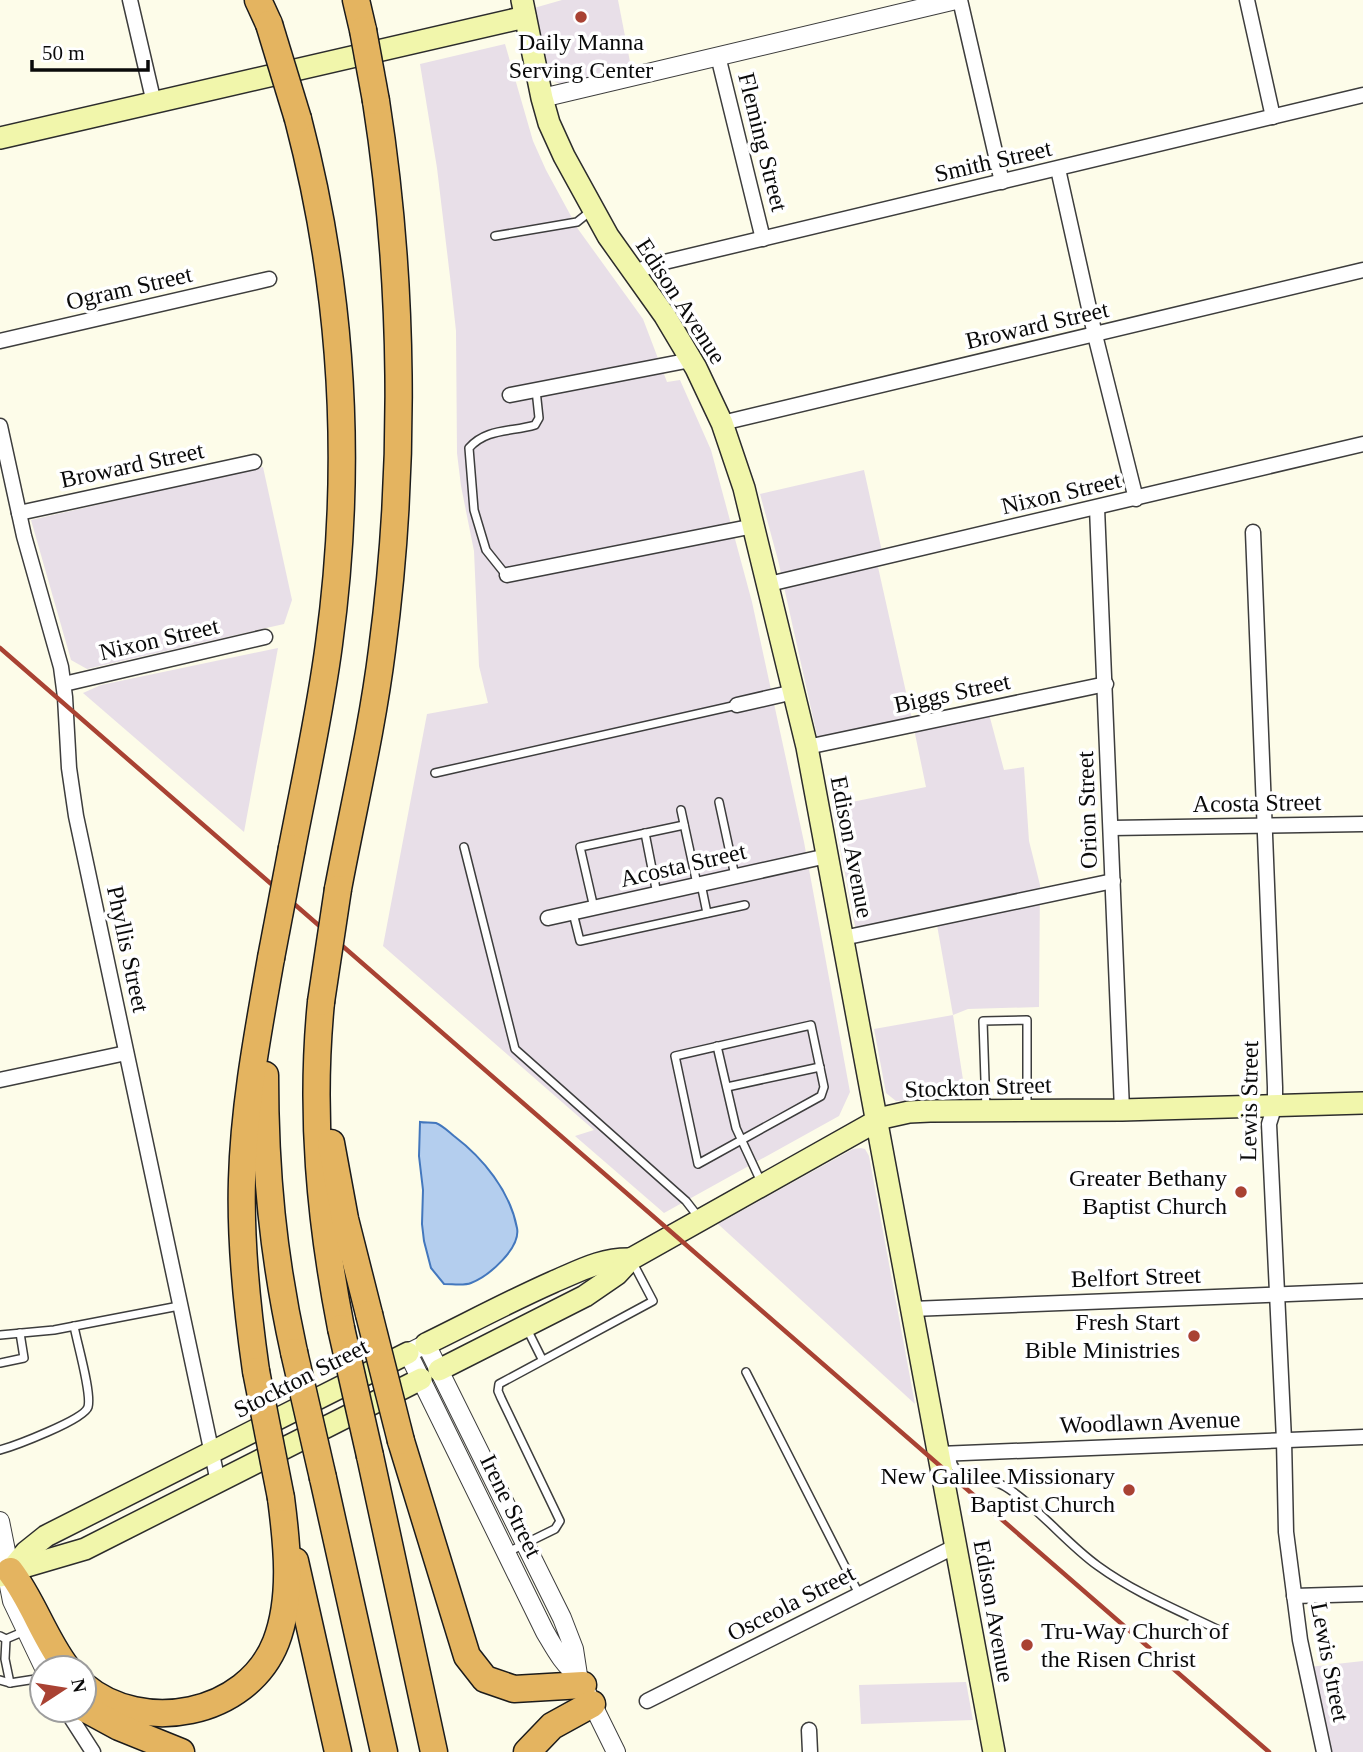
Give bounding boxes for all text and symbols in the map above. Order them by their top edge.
marker: Daily Manna Serving Center [573,9,589,25]
scale bar [32,28,147,72]
place label: Daily Manna Serving Center [509,29,653,83]
text: 50 m [42,41,85,65]
street label: Fleming Street [733,70,793,214]
street label: Smith Street [932,135,1054,187]
street label: Edison Avenue [631,233,731,369]
street label: Ogram Street [63,261,195,315]
street label: Broward Street [963,296,1111,354]
street label: Broward Street [58,437,206,493]
street label: Nixon Street [999,467,1124,519]
street label: Nixon Street [97,613,222,665]
street label: Biggs Street [892,668,1013,718]
street label: Orion Street [1072,750,1102,869]
street label: Edison Avenue [825,774,879,920]
street label: Acosta Street [1192,789,1322,817]
street label: Acosta Street [617,838,749,892]
street label: Phyllis Street [102,883,154,1015]
street label: Lewis Street [1235,1040,1263,1162]
street label: Stockton Street [904,1071,1052,1103]
place label: Greater Bethany Baptist Church [1069,1165,1227,1219]
marker: Greater Bethany Baptist Church [1233,1184,1249,1200]
street label: Belfort Street [1071,1262,1202,1292]
place label: Fresh Start Bible Ministries [1025,1309,1180,1363]
marker: Fresh Start Bible Ministries [1186,1328,1202,1344]
street label: Stockton Street [229,1333,373,1423]
street label: Woodlawn Avenue [1059,1406,1241,1438]
street label: Irene Street [475,1450,547,1562]
place label: New Galilee Missionary Baptist Church [880,1463,1115,1517]
marker: New Galilee Missionary Baptist Church [1121,1482,1137,1498]
street label: Edison Avenue [969,1538,1019,1684]
street label: Osceola Street [723,1560,859,1646]
street label: Lewis Street [1306,1600,1354,1724]
place label: Tru-Way Church of the Risen Christ [1041,1618,1229,1672]
marker: Tru-Way Church of the Risen Christ [1019,1637,1035,1653]
north arrow [28,1654,98,1724]
text: N [67,1677,91,1695]

